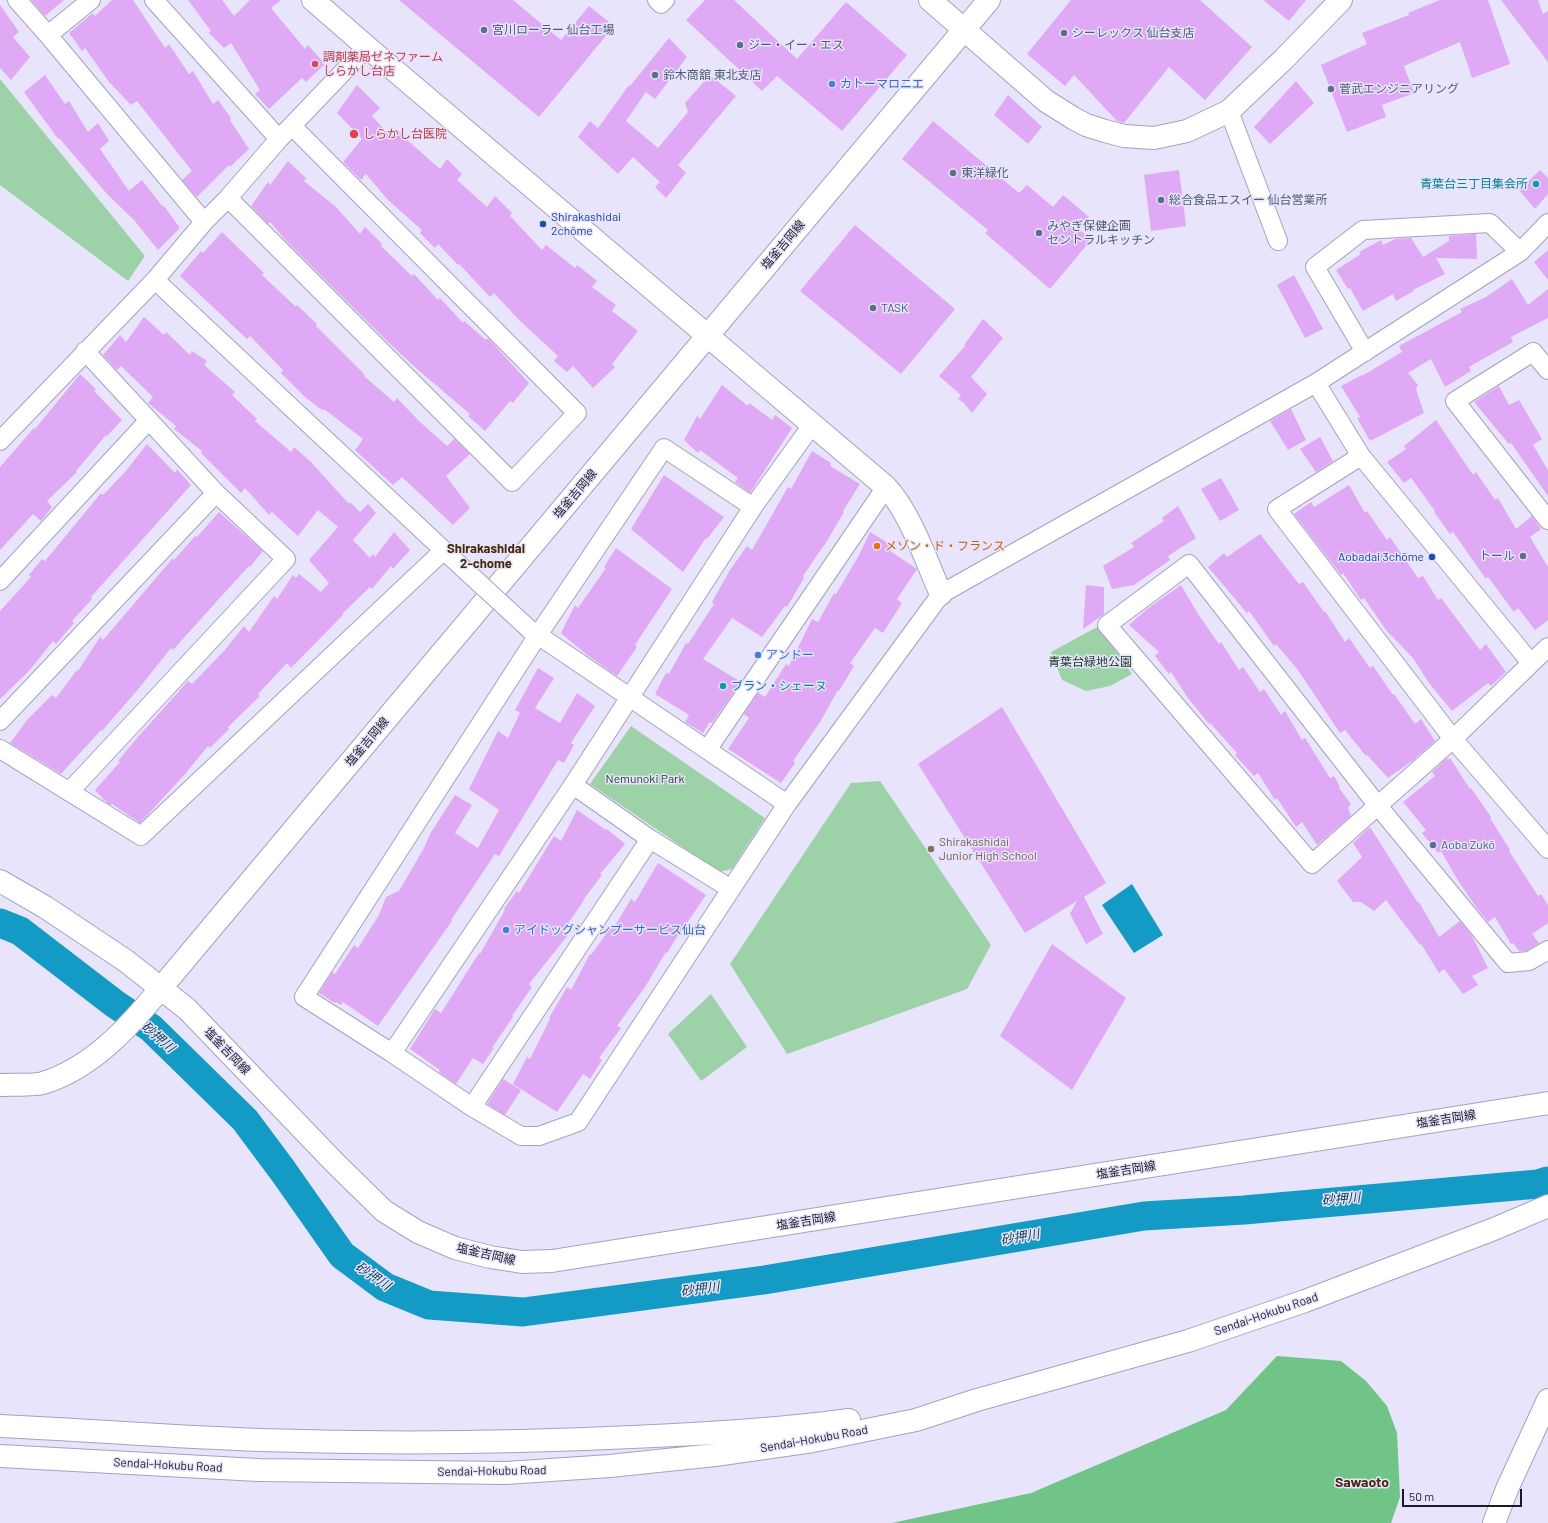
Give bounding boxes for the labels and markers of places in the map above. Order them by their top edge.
place label: 宮川ローラー 仙台工場 [492,23,614,37]
marker: 宮川ローラー 仙台工場 [479,25,489,35]
place label: シーレックス 仙台支店 [1072,26,1194,40]
marker: シーレックス 仙台支店 [1059,28,1069,38]
place label: ジー・イー・エス [748,38,844,52]
marker: ジー・イー・エス [735,40,745,50]
place label: 調剤薬局ゼネファーム しらかし台店 [323,50,443,78]
marker: 調剤薬局ゼネファーム しらかし台店 [310,59,320,69]
place label: 鈴木商舘 東北支店 [663,68,761,82]
marker: 鈴木商舘 東北支店 [650,70,660,80]
place label: カトーマロニエ [840,77,924,91]
marker: カトーマロニエ [827,79,837,89]
place label: 菅武エンジニアリング [1339,82,1459,96]
marker: 菅武エンジニアリング [1326,84,1336,94]
place label: しらかし台医院 [363,127,447,141]
marker: しらかし台医院 [348,128,360,140]
place label: 東洋緑化 [961,166,1009,180]
marker: 東洋緑化 [948,168,958,178]
place label: 青葉台三丁目集会所 [1420,177,1528,191]
marker: 青葉台三丁目集会所 [1531,179,1541,189]
place label: 総合食品エスイー 仙台営業所 [1169,193,1327,207]
marker: 総合食品エスイー 仙台営業所 [1156,195,1166,205]
place label: Shirakashidai 2chōme [551,210,621,238]
marker: Shirakashidai 2chōme [538,219,548,229]
place label: みやぎ保健企画 セントラルキッチン [1047,219,1155,247]
marker: みやぎ保健企画 セントラルキッチン [1034,228,1044,238]
place label: TASK [881,301,908,315]
marker: TASK [868,303,878,313]
place label: メゾン・ド・フランス [885,539,1005,553]
marker: メゾン・ド・フランス [872,541,882,551]
place label: トール [1479,549,1515,563]
place label: Aobadai 3chōme [1338,550,1424,564]
marker: トール [1518,551,1528,561]
marker: Aobadai 3chōme [1427,552,1437,562]
place label: アンドー [766,648,814,662]
marker: アンドー [753,650,763,660]
place label: ブラン・シェーヌ [731,679,827,693]
marker: ブラン・シェーヌ [718,681,728,691]
place label: Shirakashidai Junior High School [939,835,1037,863]
place label: Aoba Zukō [1441,838,1495,852]
marker: Aoba Zukō [1428,840,1438,850]
marker: Shirakashidai Junior High School [926,844,936,854]
place label: アイドッグシャンプーサービス仙台 [514,923,706,937]
marker: アイドッグシャンプーサービス仙台 [501,925,511,935]

